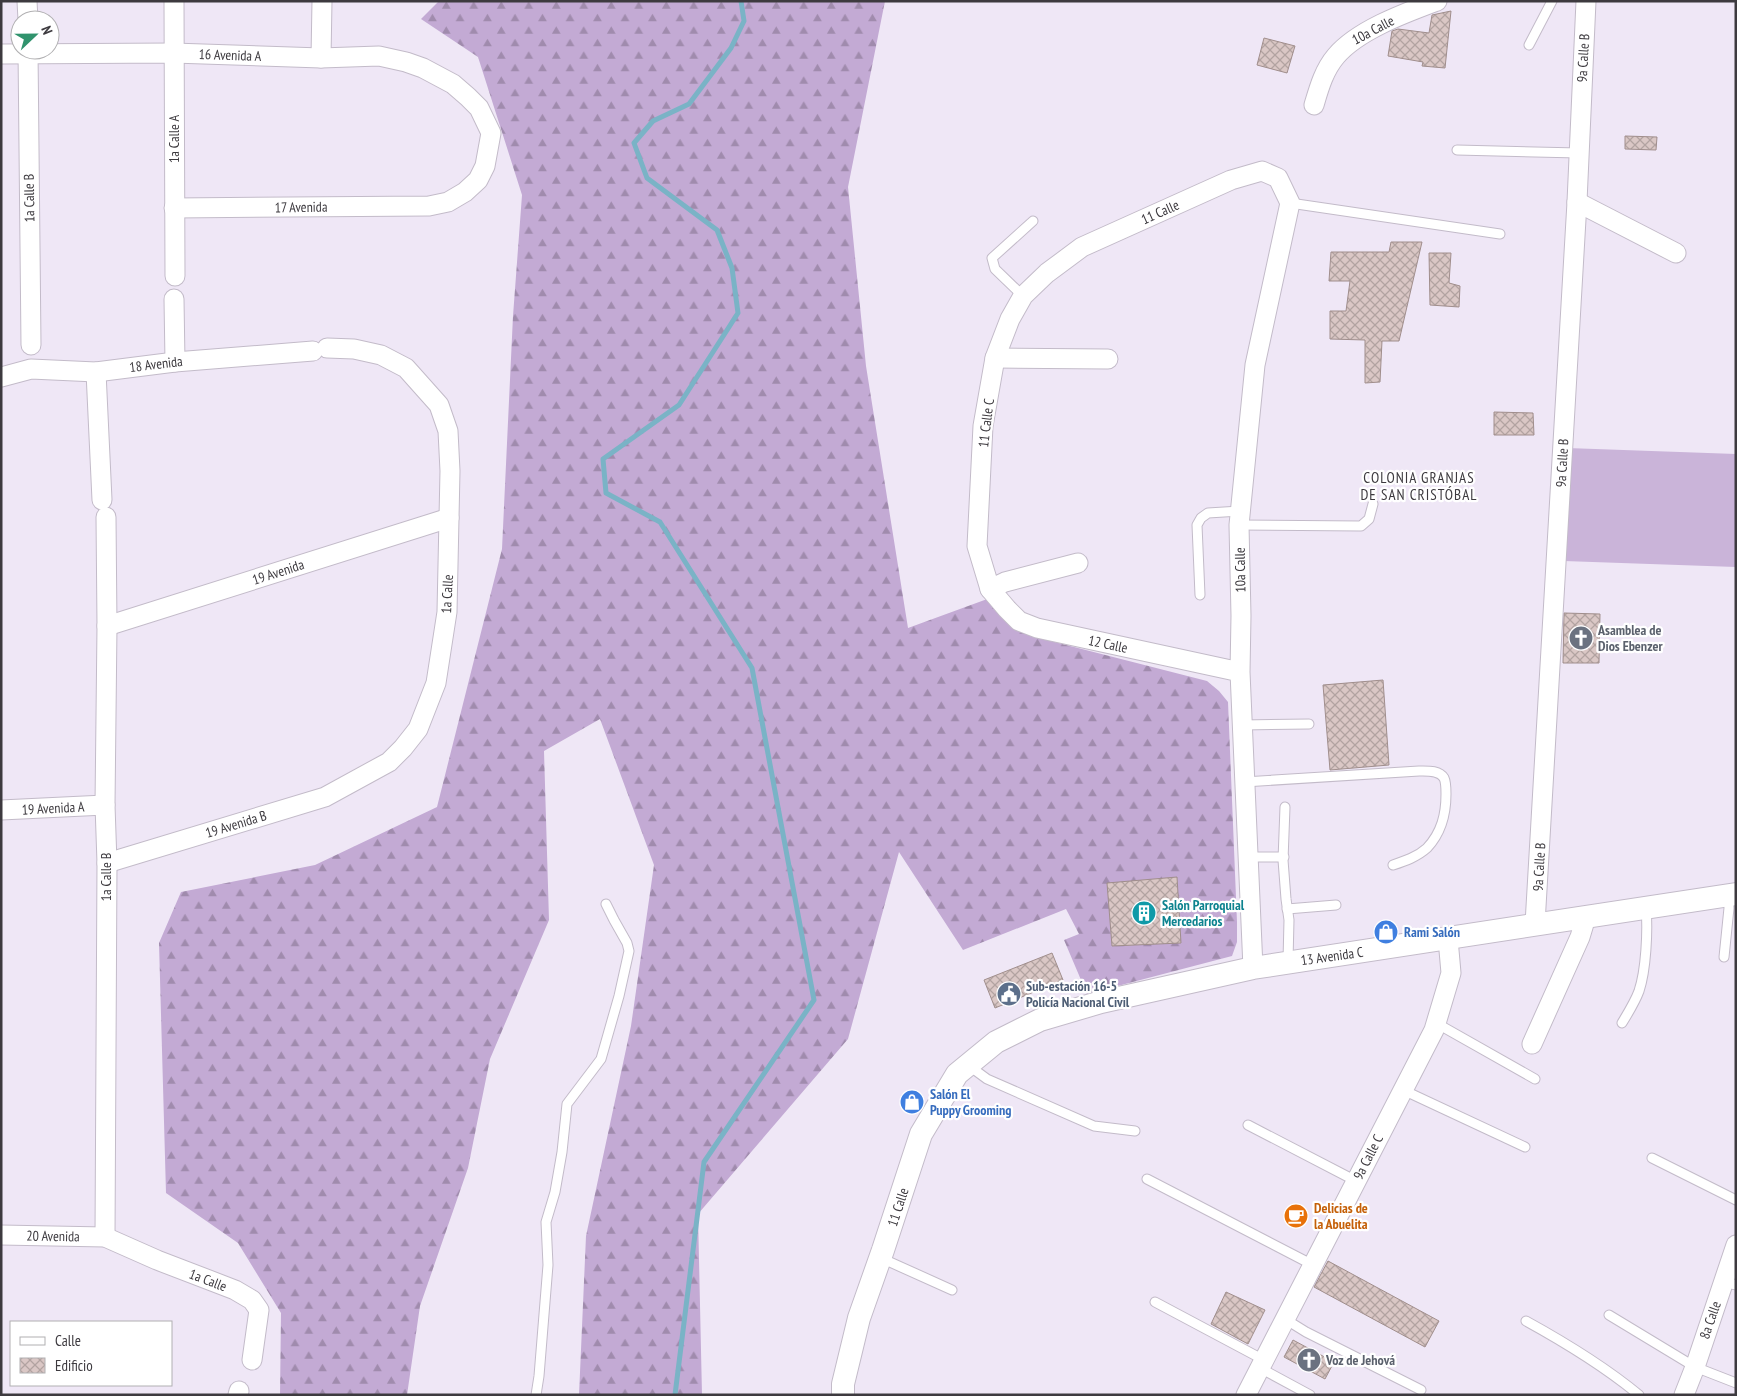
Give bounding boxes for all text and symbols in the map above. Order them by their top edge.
north arrow [10,10,60,60]
street label: 10a Calle [1349,11,1397,49]
text: N [37,23,57,37]
street label: 9a Calle B [1573,33,1593,83]
street label: 16 Avenida A [198,45,262,65]
street label: 1a Calle A [165,115,183,163]
street label: 1a Calle B [20,174,38,222]
street label: 11 Calle [1138,196,1182,228]
street label: 17 Avenida [274,198,328,216]
street label: 18 Avenida [128,352,184,376]
street label: 11 Calle C [974,397,998,448]
street label: 9a Calle B [1552,438,1572,488]
district label: COLONIA GRANJAS DE SAN CRISTÓBAL [1360,468,1478,504]
street label: 10a Calle [1231,547,1249,593]
street label: 19 Avenida [250,555,306,589]
street label: 1a Calle [437,574,457,614]
place label: Asamblea de Dios Ebenzer [1597,621,1663,655]
church icon: Asamblea de Dios Ebenzer [1568,625,1594,651]
street label: 12 Calle [1087,631,1129,657]
street label: 19 Avenida A [21,797,85,819]
street label: 19 Avenida B [203,806,269,842]
street label: 9a Calle B [1529,842,1549,892]
street label: 1a Calle B [97,853,115,901]
place label: Salón Parroquial Mercedarios [1162,896,1245,930]
building icon: Salón Parroquial Mercedarios [1131,900,1157,926]
shop icon: Rami Salón [1373,919,1399,945]
place label: Rami Salón [1404,923,1460,941]
street label: 13 Avenida C [1300,943,1365,969]
place label: Sub-estación 16-5 Policía Nacional Civil [1026,977,1130,1011]
public building icon: Sub-estación 16-5 Policía Nacional Civil [996,981,1022,1007]
place label: Salón El Puppy Grooming [930,1085,1011,1119]
shop icon: Salón El Puppy Grooming [899,1089,925,1115]
street label: 9a Calle C [1349,1131,1387,1183]
street label: 11 Calle [883,1185,913,1229]
place label: Delicias de la Abuelita [1314,1199,1368,1233]
cafe icon: Delicias de la Abuelita [1283,1203,1309,1229]
street label: 20 Avenida [26,1227,80,1245]
street label: 1a Calle [187,1265,230,1295]
street label: 8a Calle [1695,1298,1725,1341]
legend [10,1321,172,1386]
text: Calle [55,1331,81,1350]
church icon: Voz de Jehová [1296,1347,1322,1373]
place label: Voz de Jehová [1325,1351,1395,1369]
text: Edificio [55,1356,93,1375]

